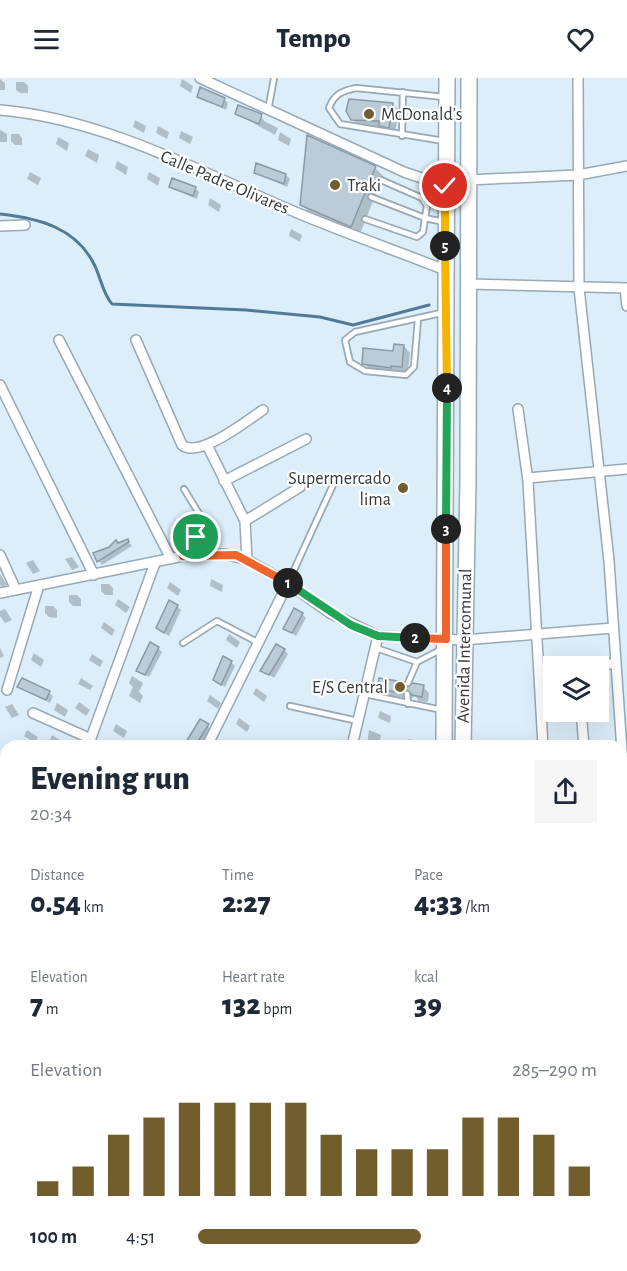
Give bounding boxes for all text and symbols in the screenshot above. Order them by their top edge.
icon: menu [30,23,63,56]
icon: heart [564,23,597,56]
text: Tempo [276,25,351,52]
place label: McDonald's [381,106,463,124]
marker: McDonald's [362,107,376,121]
street label: Calle Padre Olivares [158,148,292,218]
pin [419,160,470,211]
icon: check [428,169,461,202]
place label: Traki [347,177,381,195]
marker: Traki [328,178,342,192]
pin: 5 [430,231,460,261]
text: 5 [442,238,448,254]
pin: 4 [432,373,462,403]
text: 4 [443,380,451,396]
place label: Supermercado lima [288,470,391,509]
marker: Supermercado lima [396,481,410,495]
pin [170,511,221,562]
pin: 3 [431,514,461,544]
icon: arrive [179,520,212,553]
text: 3 [443,521,449,537]
pin: 1 [273,568,303,598]
street label: Avenida Intercomunal [455,569,475,723]
text: 1 [285,575,291,591]
pin: 2 [400,623,430,653]
text: 2 [411,630,419,646]
map controls [543,656,609,722]
button: layers [543,656,609,722]
place label: E/S Central [312,679,388,697]
marker: E/S Central [393,680,407,694]
button: share [534,760,597,823]
text: Evening run [30,763,190,796]
text: 20:34 [30,804,72,824]
text: Distance [30,867,84,883]
text: Time [222,867,254,883]
text: Pace [414,867,443,883]
text: 0.54 [30,888,81,918]
text: 2:27 [222,888,271,918]
text: 4:33 [414,888,463,918]
text: km [81,899,104,915]
text: /km [463,899,490,915]
text: Elevation [30,969,88,985]
text: Heart rate [222,969,285,985]
text: kcal [414,969,438,985]
text: 7 [30,990,43,1020]
text: 132 [222,990,261,1020]
text: 39 [414,990,442,1020]
text: m [43,1001,59,1017]
text: bpm [261,1001,292,1017]
text: Elevation [30,1060,102,1080]
text: 285–290 m [512,1060,597,1080]
text: 100 m [30,1227,77,1247]
text: 4:51 [126,1227,155,1247]

